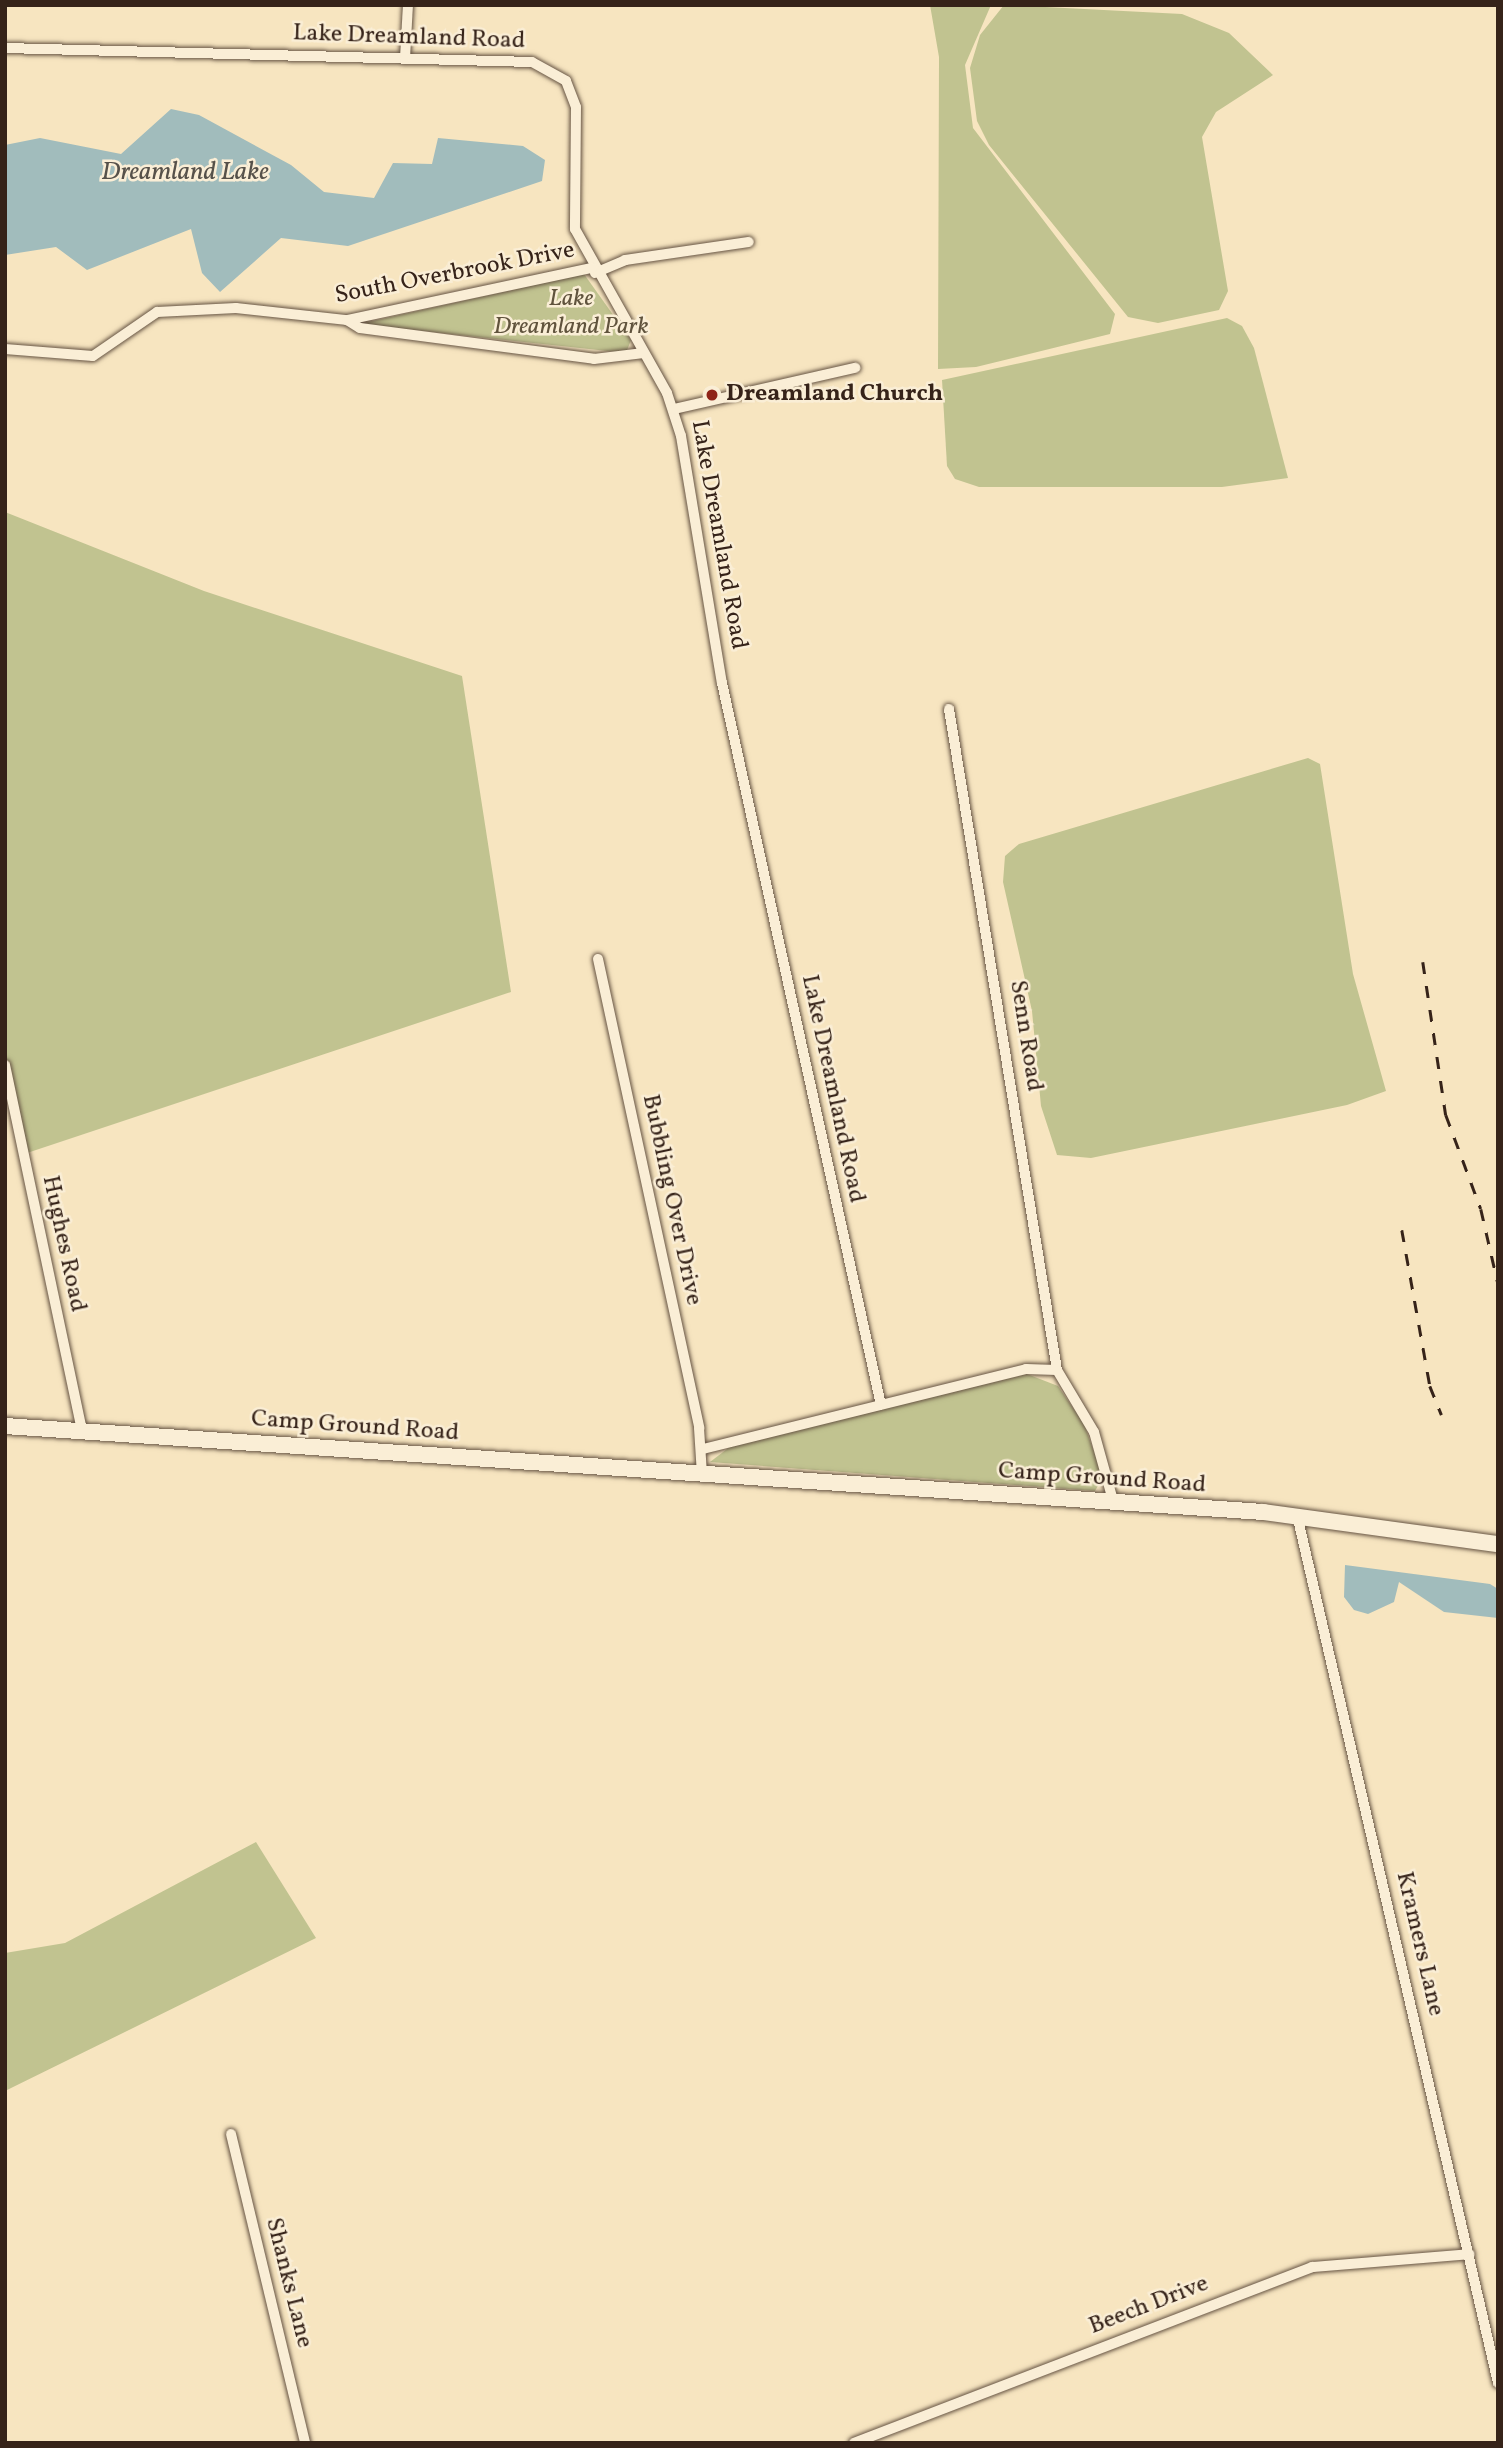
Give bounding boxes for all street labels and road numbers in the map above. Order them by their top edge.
street label: Lake Dreamland Road [292,20,526,56]
street label: South Overbrook Drive [333,237,577,311]
street label: Lake Dreamland Road [684,418,752,652]
street label: Lake Dreamland Road [794,972,870,1206]
street label: Senn Road [1002,978,1048,1094]
street label: Bubbling Over Drive [635,1092,707,1308]
street label: Hughes Road [34,1173,92,1315]
street label: Camp Ground Road [250,1405,460,1449]
street label: Camp Ground Road [997,1457,1207,1501]
street label: Kramers Lane [1388,1869,1450,2019]
street label: Shanks Lane [258,2215,318,2351]
street label: Beech Drive [1085,2270,1213,2342]

